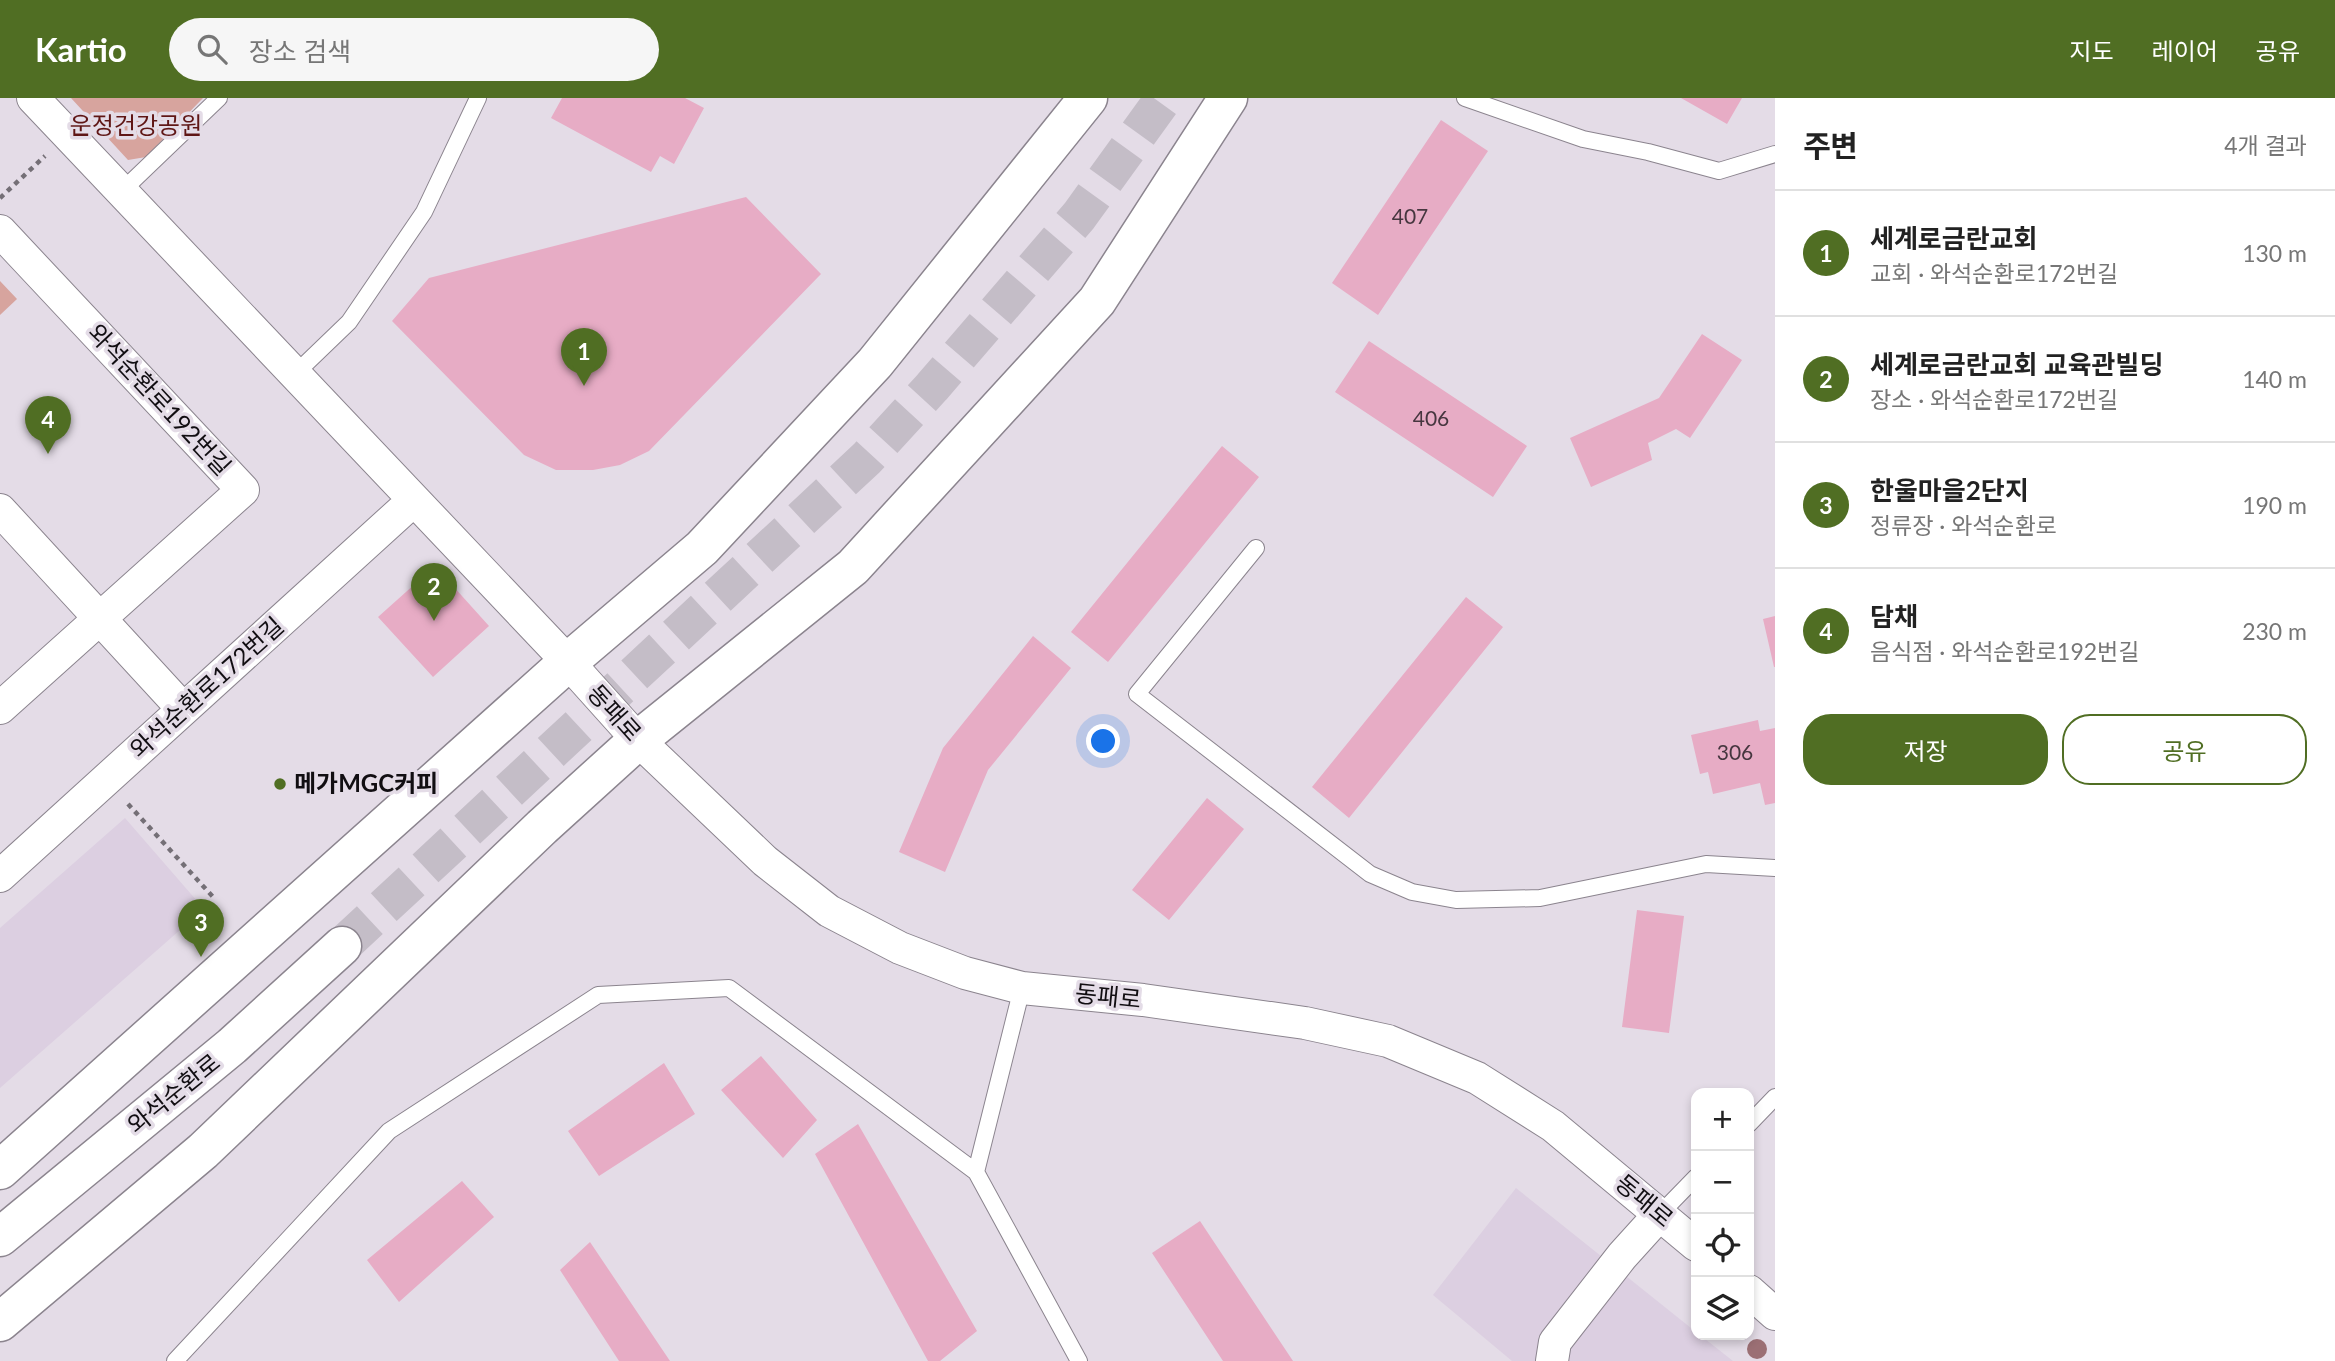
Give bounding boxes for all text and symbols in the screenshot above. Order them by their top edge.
search box [169,18,659,81]
text: Kartio [35,29,127,69]
icon: search [193,30,231,68]
text: 장소 검색 [249,35,351,67]
text: 지도 [2069,36,2114,65]
text: 레이어 [2152,36,2218,65]
text: 공유 [2256,36,2300,65]
park label: 운정건강공원 [70,110,202,139]
text: 주변 [1803,127,1858,163]
text: 4개 결과 [2224,131,2307,159]
house number: 407 [1392,203,1428,228]
text: 세계로금란교회 [1870,222,2037,254]
text: 1 [1819,239,1833,267]
text: 130 m [2242,239,2307,267]
text: 교회 · 와석순환로172번길 [1870,259,2118,287]
street label: 와석순환로192번길 [83,317,238,481]
pin: 1 [561,328,607,386]
text: 세계로금란교회 교육관빌딩 [1870,348,2163,380]
text: 2 [1819,365,1833,393]
text: 140 m [2242,365,2307,393]
text: 장소 · 와석순환로172번길 [1870,385,2118,413]
pin: 4 [25,396,71,454]
house number: 406 [1413,405,1449,430]
text: 한울마을2단지 [1870,474,2029,506]
text: 3 [1819,491,1833,519]
text: 190 m [2242,491,2307,519]
text: 정류장 · 와석순환로 [1870,511,2057,539]
pin: 2 [411,563,457,621]
text: 담채 [1870,600,1918,632]
street label: 와석순환로172번길 [123,610,289,763]
text: 4 [1819,617,1833,645]
text: 230 m [2242,617,2307,645]
text: 음식점 · 와석순환로192번길 [1870,637,2139,665]
street label: 동패로 [582,678,648,746]
button: 저장 [1803,714,2048,785]
button: 공유 [2062,714,2307,785]
your location [1086,724,1120,758]
house number: 306 [1717,739,1753,764]
place label: 메가MGC커피 [294,768,438,797]
marker: 메가MGC커피 [272,776,288,792]
pin: 3 [178,899,224,957]
street label: 동패로 [1074,978,1143,1013]
street label: 와석순환로 [121,1047,225,1139]
map controls [1691,1088,1754,1340]
button: + [1691,1088,1754,1151]
button: − [1691,1151,1754,1214]
street label: 동패로 [1610,1167,1680,1232]
button: locate [1691,1214,1754,1277]
button: layers [1691,1277,1754,1340]

